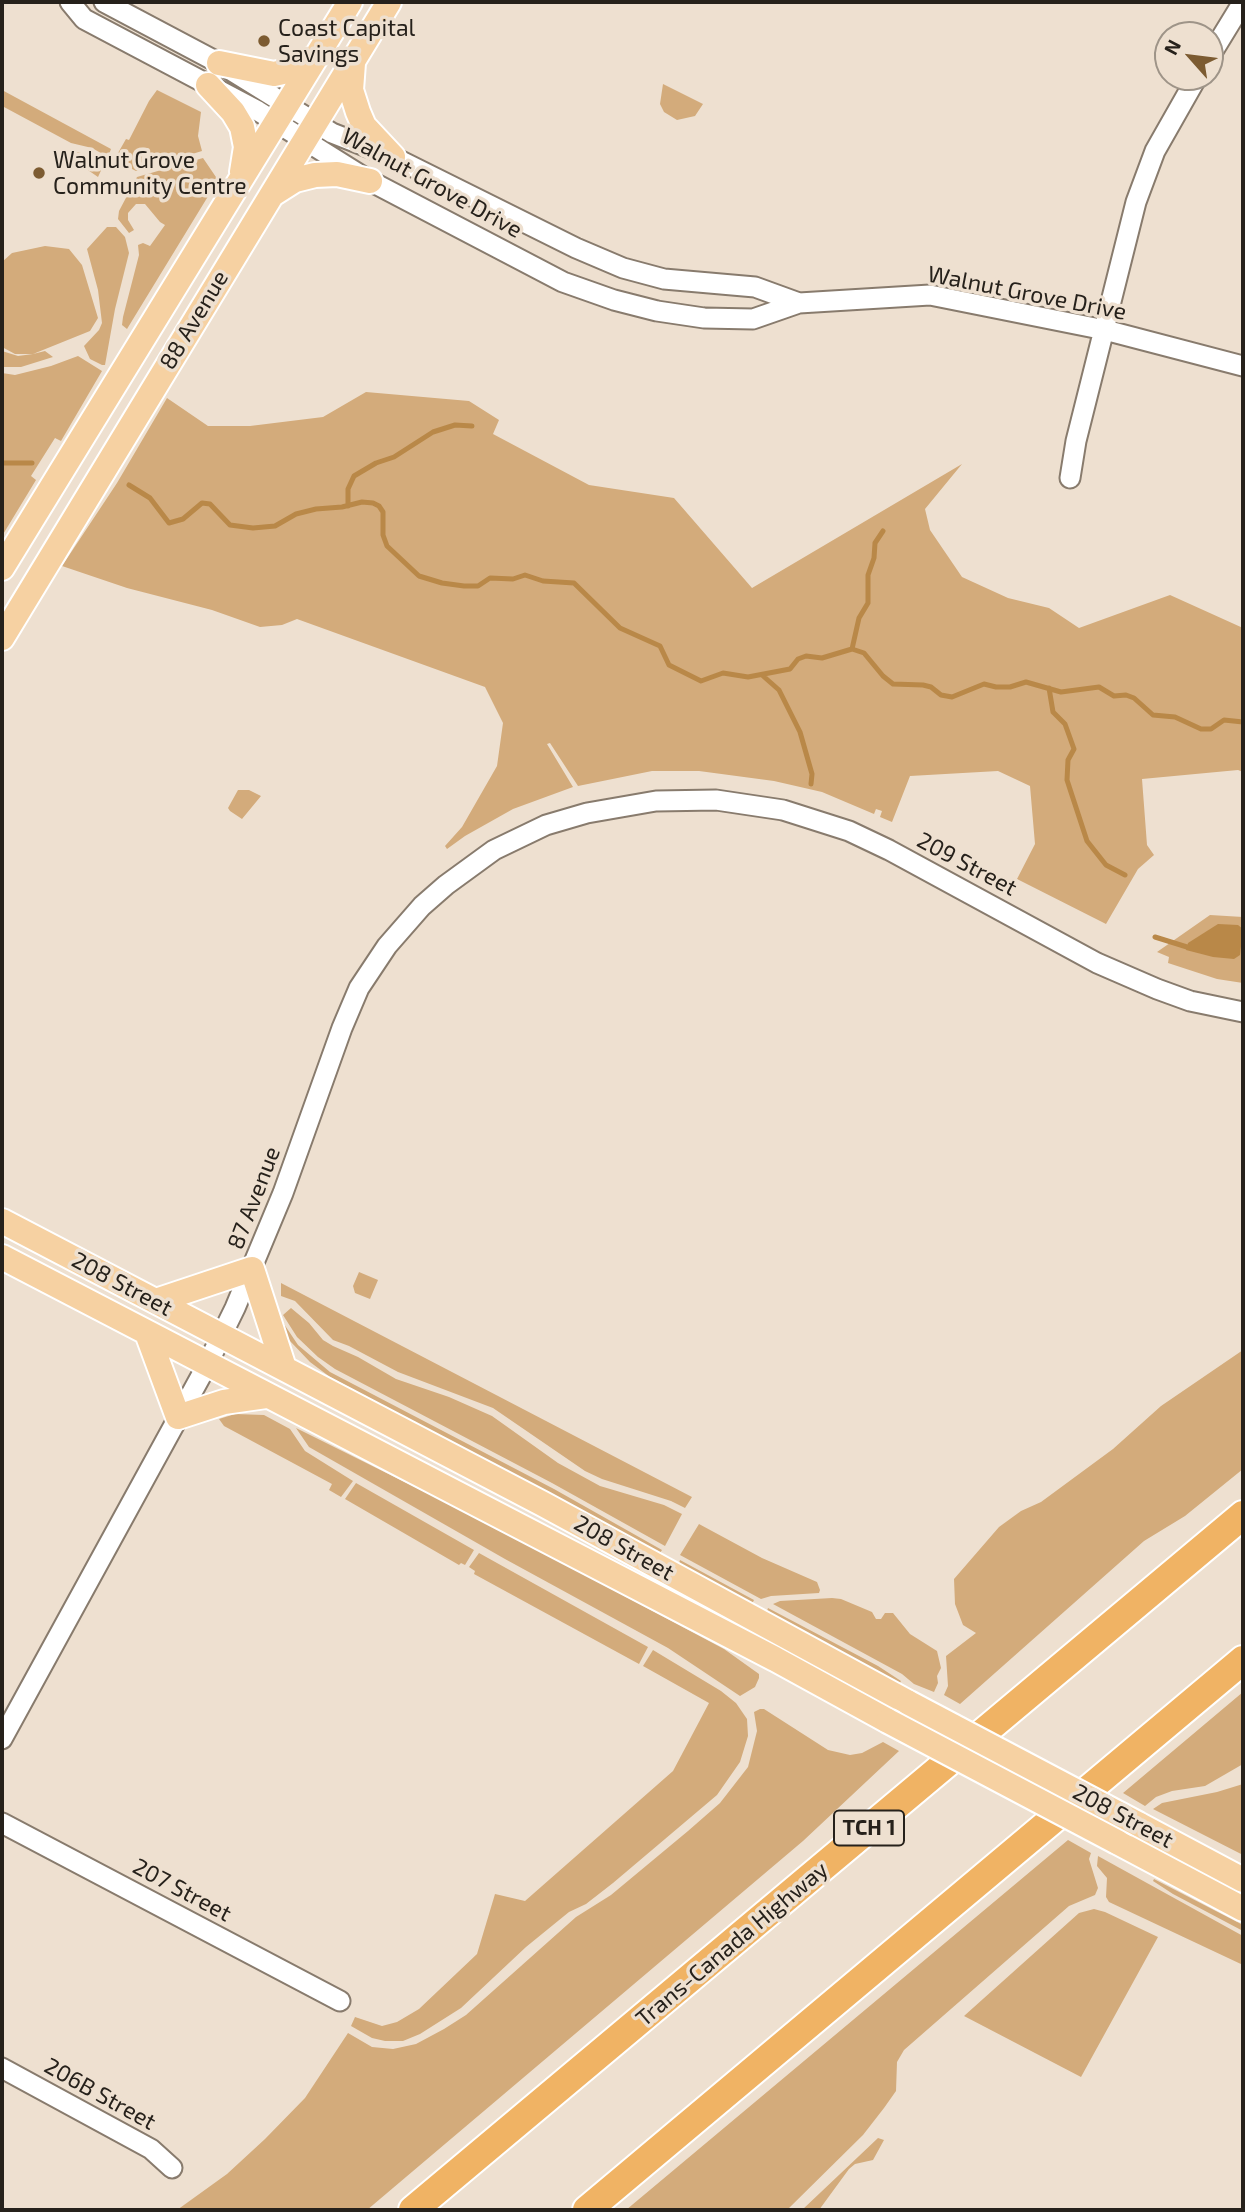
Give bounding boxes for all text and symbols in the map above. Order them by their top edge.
place label: Coast Capital Savings [278,14,415,68]
north arrow [1154,21,1224,91]
marker: Coast Capital Savings [256,33,272,49]
text: N [1158,35,1185,58]
street label: Walnut Grove Drive [337,122,527,244]
place label: Walnut Grove Community Centre [53,146,247,200]
marker: Walnut Grove Community Centre [31,165,47,181]
street label: Walnut Grove Drive [925,260,1129,326]
street label: 88 Avenue [154,266,234,374]
street label: 209 Street [912,826,1022,902]
street label: 87 Avenue [222,1143,286,1253]
street label: 208 Street [67,1246,177,1322]
street label: 208 Street [569,1509,679,1587]
street label: 208 Street [1068,1778,1178,1854]
road number: TCH 1 [834,1811,904,1846]
street label: 207 Street [128,1853,236,1927]
street label: Trans-Canada Highway [630,1856,834,2032]
street label: 206B Street [39,2052,161,2136]

